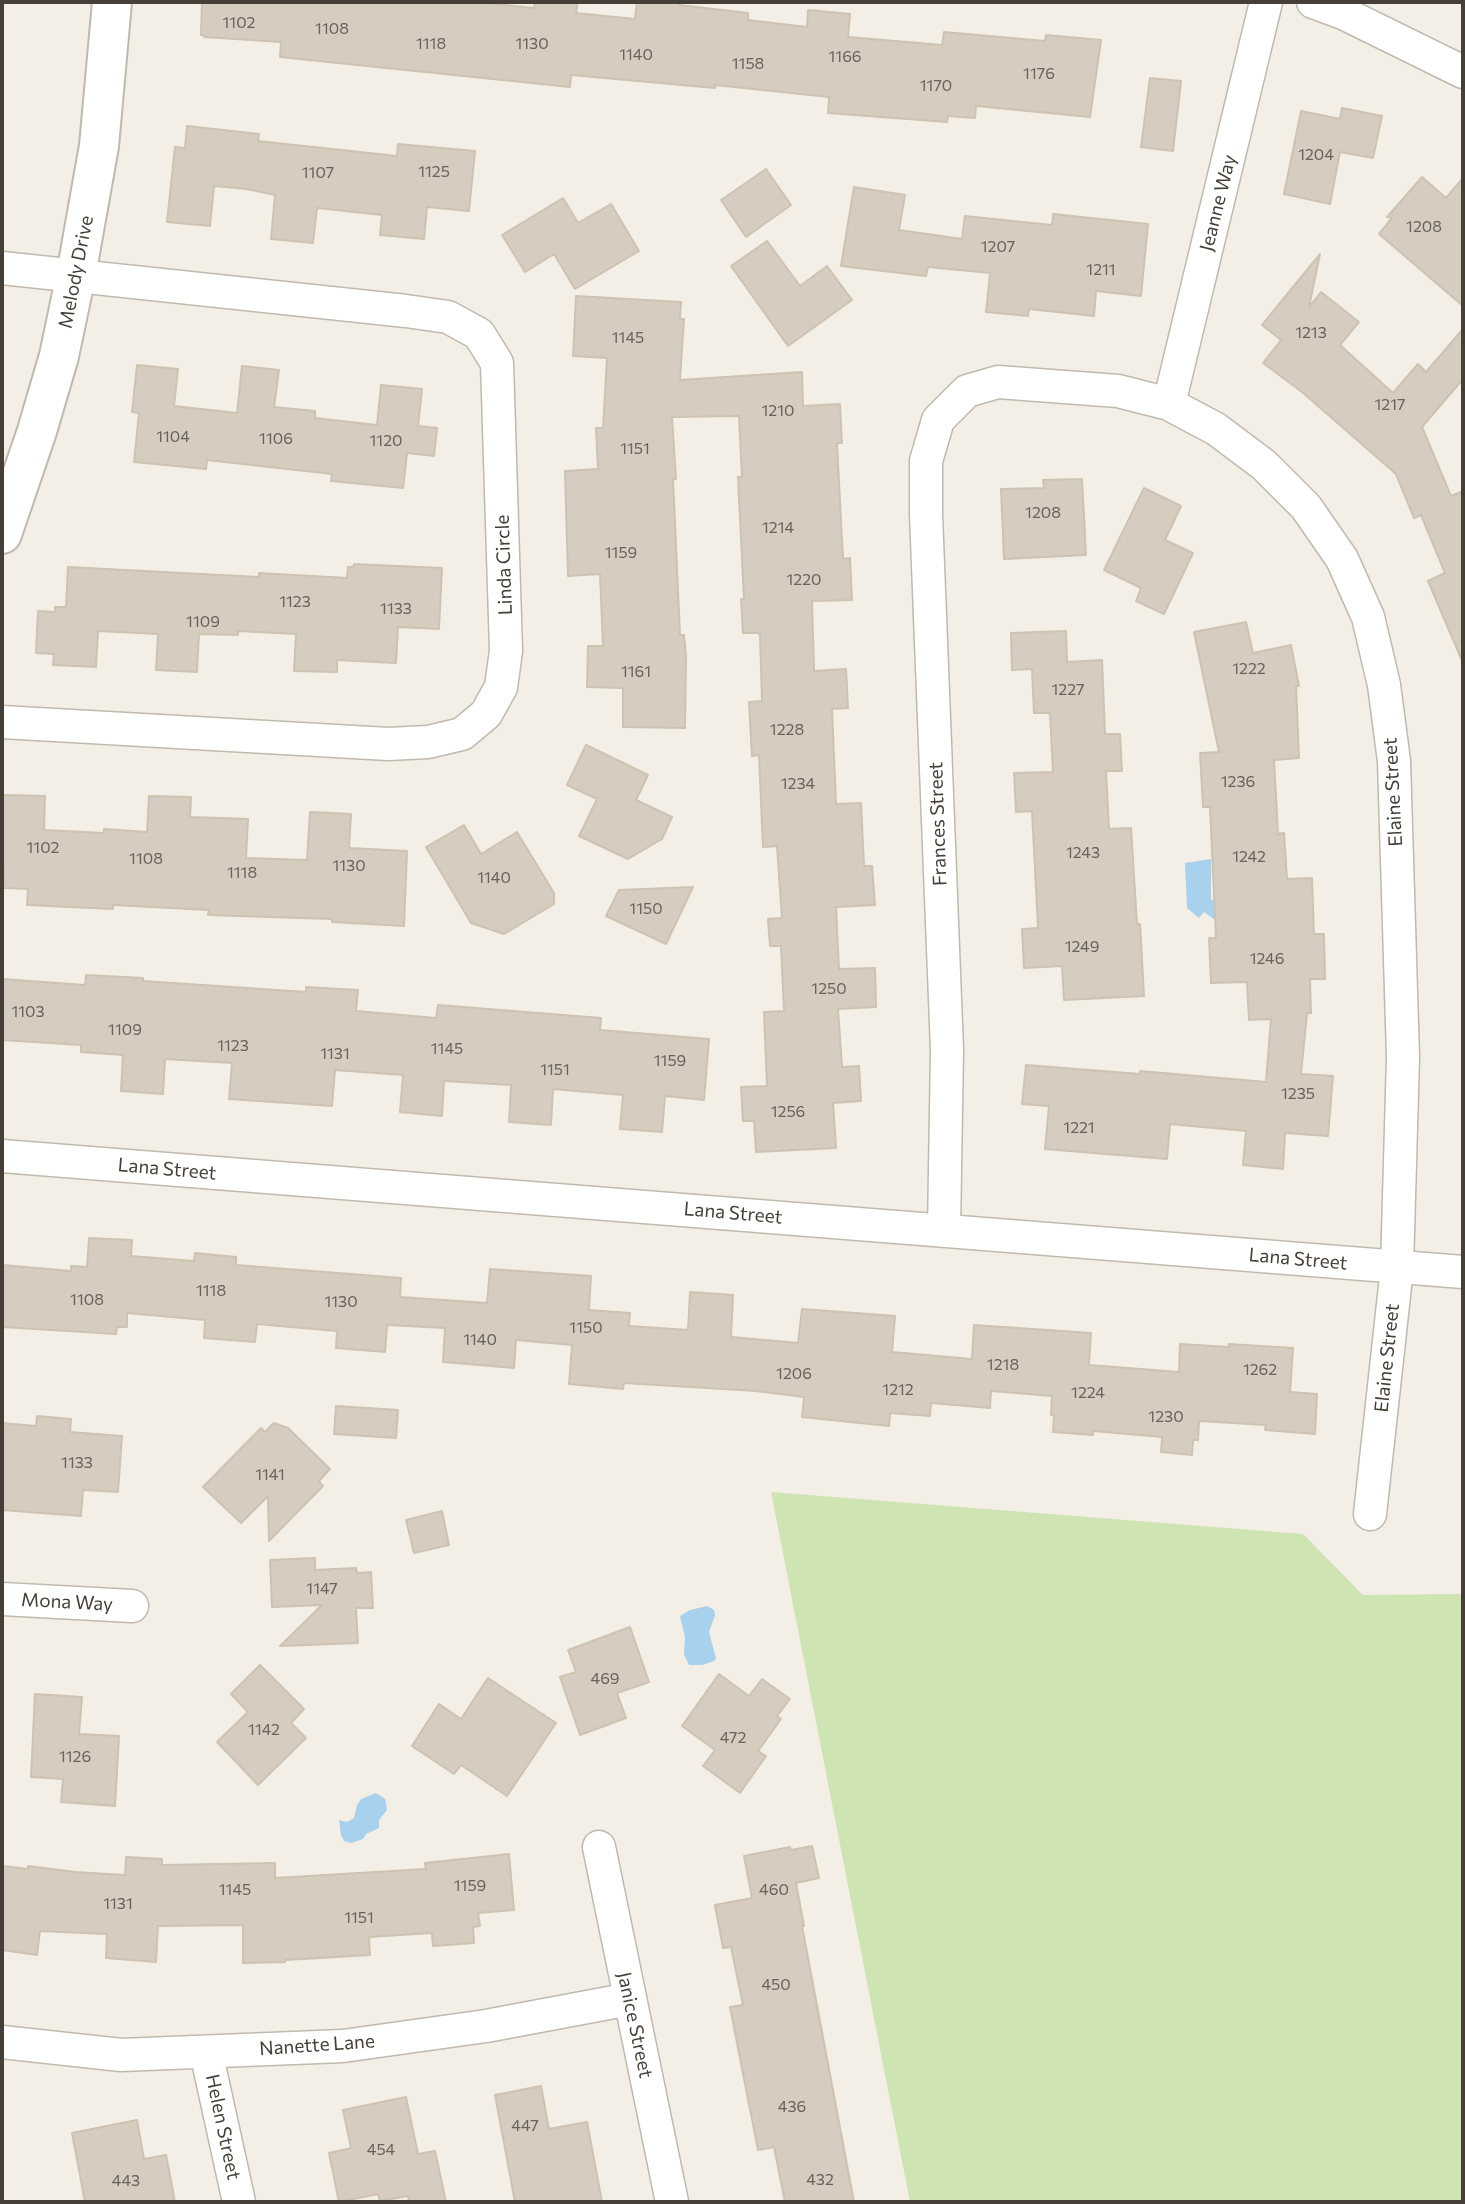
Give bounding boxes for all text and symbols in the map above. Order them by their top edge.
house number: 1102 [223,13,255,33]
house number: 1108 [315,19,349,39]
house number: 1118 [416,34,446,54]
house number: 1130 [515,34,549,54]
house number: 1140 [619,45,653,65]
house number: 1166 [828,47,862,67]
house number: 1158 [732,54,764,74]
house number: 1176 [1023,64,1055,84]
house number: 1170 [920,76,952,96]
house number: 1204 [1298,145,1334,165]
street label: Jeanne Way [1195,152,1241,254]
house number: 1125 [418,162,450,182]
house number: 1107 [302,163,334,183]
street label: Melody Drive [54,214,98,330]
house number: 1208 [1406,217,1442,237]
house number: 1207 [981,237,1015,257]
house number: 1211 [1086,260,1116,280]
house number: 1213 [1295,323,1327,343]
house number: 1145 [612,328,644,348]
house number: 1217 [1375,395,1405,415]
house number: 1210 [762,401,794,421]
house number: 1104 [156,427,190,447]
house number: 1106 [259,429,293,449]
house number: 1120 [370,431,402,451]
house number: 1151 [620,439,650,459]
house number: 1208 [1025,503,1061,523]
street label: Linda Circle [491,514,517,616]
house number: 1214 [762,518,794,538]
house number: 1159 [605,543,637,563]
house number: 1220 [787,570,821,590]
house number: 1123 [279,592,311,612]
house number: 1133 [380,599,412,619]
house number: 1109 [186,612,220,632]
house number: 1222 [1232,659,1266,679]
house number: 1161 [621,662,651,682]
house number: 1227 [1052,680,1084,700]
house number: 1228 [770,720,804,740]
street label: Elaine Street [1379,737,1407,847]
street label: Frances Street [924,762,952,886]
house number: 1236 [1221,772,1255,792]
house number: 1234 [781,774,815,794]
house number: 1102 [27,838,59,858]
house number: 1243 [1066,843,1100,863]
house number: 1242 [1232,847,1266,867]
house number: 1108 [129,849,163,869]
house number: 1130 [332,856,366,876]
house number: 1118 [227,863,257,883]
house number: 1140 [477,868,511,888]
house number: 1150 [629,899,663,919]
house number: 1249 [1065,937,1099,957]
house number: 1246 [1250,949,1284,969]
house number: 1250 [811,979,847,999]
house number: 1103 [11,1002,45,1022]
house number: 1109 [108,1020,142,1040]
house number: 1123 [217,1036,249,1056]
house number: 1145 [431,1039,463,1059]
house number: 1131 [320,1044,350,1064]
house number: 1159 [654,1051,686,1071]
house number: 1151 [540,1060,570,1080]
house number: 1235 [1281,1084,1315,1104]
house number: 1256 [771,1102,805,1122]
house number: 1221 [1063,1118,1095,1138]
street label: Lana Street [117,1153,217,1185]
street label: Lana Street [683,1197,783,1229]
street label: Lana Street [1248,1243,1348,1275]
house number: 1118 [196,1281,226,1301]
house number: 1108 [70,1290,104,1310]
house number: 1130 [324,1292,358,1312]
street label: Elaine Street [1370,1303,1404,1413]
house number: 1150 [569,1318,603,1338]
house number: 1140 [463,1330,497,1350]
house number: 1218 [987,1355,1019,1375]
house number: 1262 [1243,1360,1277,1380]
house number: 1206 [776,1364,812,1384]
house number: 1212 [882,1380,914,1400]
house number: 1224 [1071,1383,1105,1403]
house number: 1230 [1148,1407,1184,1427]
house number: 1133 [61,1453,93,1473]
house number: 1141 [255,1465,285,1485]
house number: 1147 [306,1579,338,1599]
street label: Mona Way [21,1588,113,1616]
house number: 469 [591,1669,619,1689]
house number: 1142 [248,1720,280,1740]
house number: 472 [720,1728,746,1748]
house number: 1126 [59,1747,91,1767]
house number: 1159 [454,1876,486,1896]
house number: 1145 [219,1880,251,1900]
house number: 460 [759,1880,789,1900]
house number: 1131 [103,1894,133,1914]
house number: 1151 [344,1908,374,1928]
street label: Janice Street [613,1970,657,2080]
house number: 450 [761,1975,791,1995]
street label: Nanette Lane [258,2030,376,2060]
street label: Helen Street [201,2072,245,2182]
house number: 436 [778,2097,806,2117]
house number: 447 [511,2116,539,2136]
house number: 454 [367,2140,395,2160]
house number: 432 [806,2170,834,2190]
house number: 443 [112,2171,140,2191]

